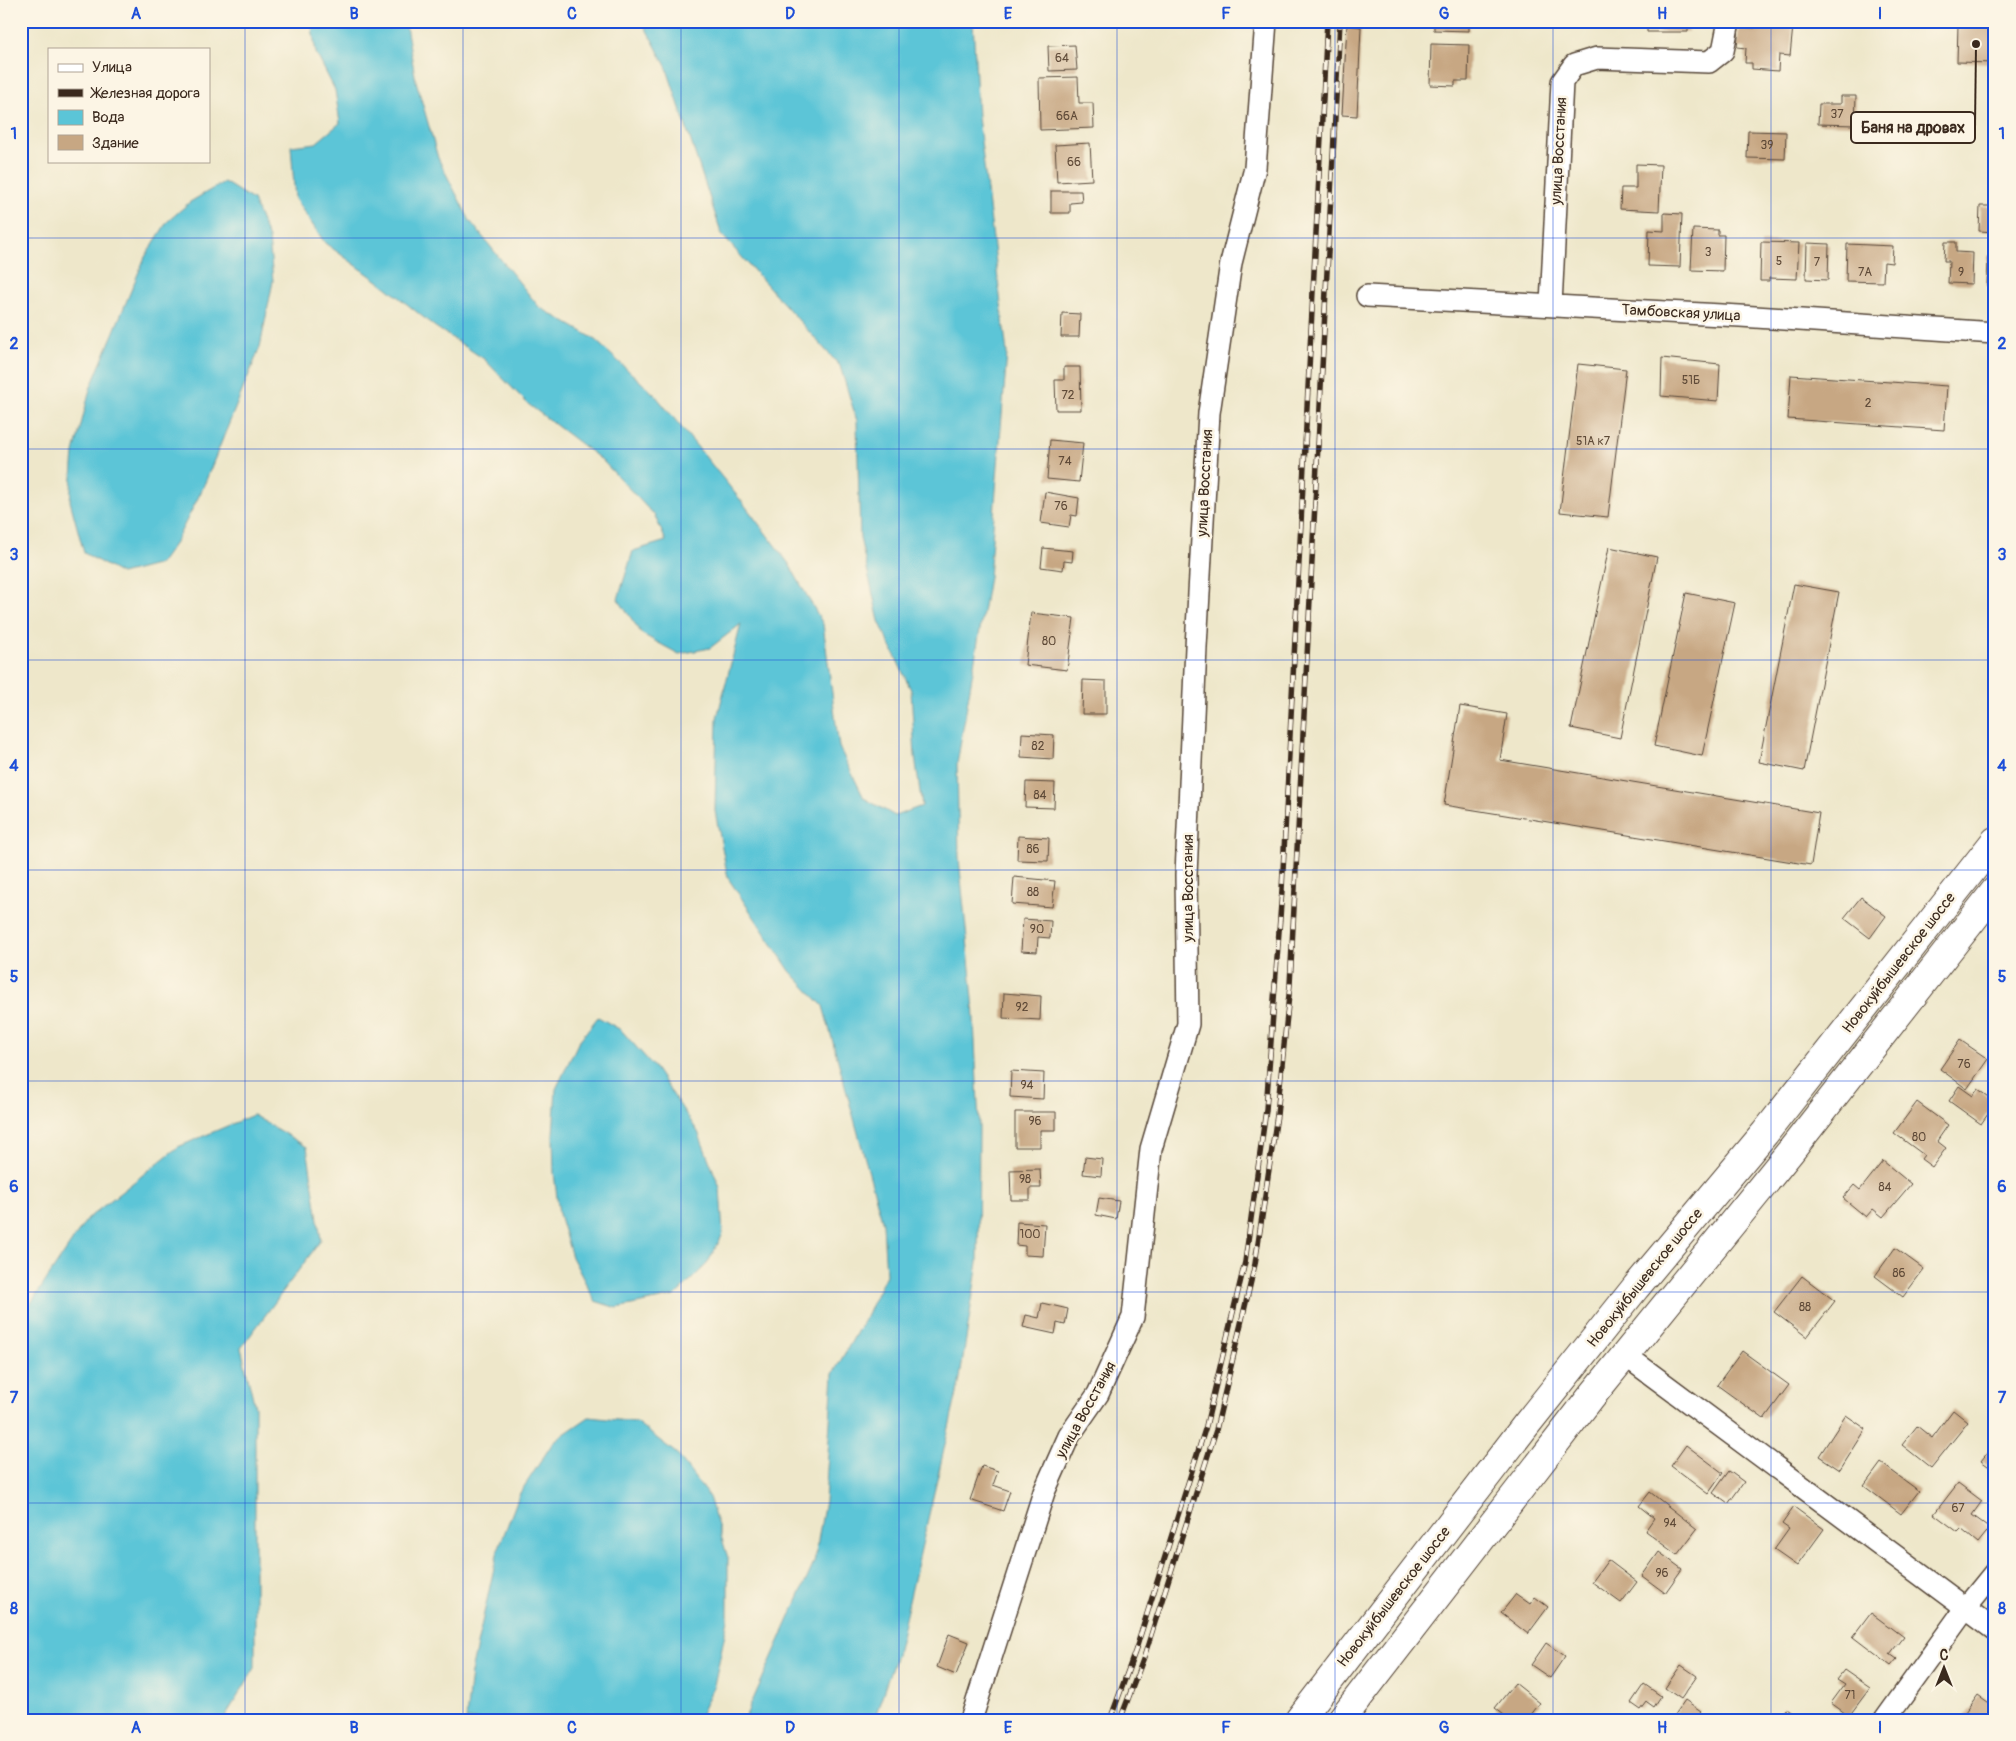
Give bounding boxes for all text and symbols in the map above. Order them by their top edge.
text: A [131,4,142,24]
text: B [349,4,359,24]
text: C [567,4,577,24]
text: D [785,4,795,24]
text: E [1004,4,1013,24]
text: F [1221,4,1231,24]
text: G [1439,4,1450,24]
text: H [1657,4,1667,24]
text: I [1878,4,1882,24]
legend [48,48,210,162]
house number: 64 [1055,51,1069,66]
text: Улица [92,58,132,77]
text: Железная дорога [90,84,200,103]
street label: улица Восстания [1547,97,1571,206]
house number: 37 [1830,107,1844,122]
text: Вода [92,108,125,127]
house number: 66А [1056,109,1078,124]
callout: Баня на дровах [1851,112,1975,143]
text: Баня на дровах [1861,118,1965,138]
text: 1 [11,124,17,144]
text: 1 [1999,124,2005,144]
text: Здание [92,134,139,153]
house number: 39 [1761,138,1773,153]
house number: 66 [1067,155,1081,170]
house number: 3 [1705,245,1712,260]
house number: 5 [1776,254,1782,269]
house number: 7 [1814,255,1821,270]
house number: 7А [1858,265,1872,280]
house number: 9 [1958,265,1964,280]
street label: Тамбовская улица [1621,300,1741,326]
text: 2 [10,334,19,354]
text: 2 [1998,334,2007,354]
house number: 51Б [1682,373,1700,388]
house number: 72 [1061,388,1075,403]
house number: 2 [1865,396,1872,411]
street label: улица Восстания [1193,429,1217,538]
house number: 51А к7 [1576,434,1611,449]
house number: 74 [1058,454,1072,469]
house number: 76 [1054,499,1068,514]
text: 3 [10,545,19,565]
text: 3 [1998,545,2007,565]
house number: 80 [1042,634,1056,649]
house number: 82 [1032,739,1045,754]
text: 4 [9,756,19,776]
text: 4 [1997,756,2007,776]
house number: 84 [1033,788,1047,803]
street label: улица Восстания [1179,834,1198,943]
house number: 86 [1026,842,1040,857]
house number: 88 [1027,885,1039,900]
street label: Новокуйбышевское шоссе [1838,888,1960,1037]
house number: 90 [1030,922,1044,937]
text: 5 [10,967,19,987]
text: 5 [1998,967,2007,987]
house number: 92 [1016,1000,1029,1015]
house number: 76 [1957,1057,1971,1072]
house number: 94 [1020,1078,1034,1093]
house number: 96 [1028,1114,1042,1129]
house number: 80 [1912,1130,1926,1145]
house number: 98 [1019,1172,1031,1187]
text: 6 [9,1177,19,1197]
text: 6 [1997,1177,2007,1197]
house number: 84 [1878,1180,1892,1195]
street label: Новокуйбышевское шоссе [1583,1204,1707,1351]
house number: 100 [1019,1227,1041,1242]
house number: 86 [1892,1266,1906,1281]
house number: 88 [1799,1300,1811,1315]
street label: улица Восстания [1051,1358,1120,1463]
text: 7 [10,1388,19,1408]
text: 7 [1998,1388,2007,1408]
house number: 67 [1951,1501,1965,1516]
house number: 94 [1663,1516,1677,1531]
street label: Новокуйбышевское шоссе [1333,1522,1455,1671]
house number: 96 [1655,1566,1669,1581]
text: 8 [10,1599,18,1619]
text: 8 [1998,1599,2006,1619]
north arrow [1918,1644,1968,1694]
text: С [1940,1647,1949,1664]
house number: 71 [1844,1688,1856,1703]
text: A [131,1718,142,1738]
text: B [349,1718,359,1738]
text: C [567,1718,577,1738]
text: D [785,1718,795,1738]
text: E [1004,1718,1013,1738]
text: F [1221,1718,1231,1738]
text: G [1439,1718,1450,1738]
text: H [1657,1718,1667,1738]
text: I [1878,1718,1882,1738]

